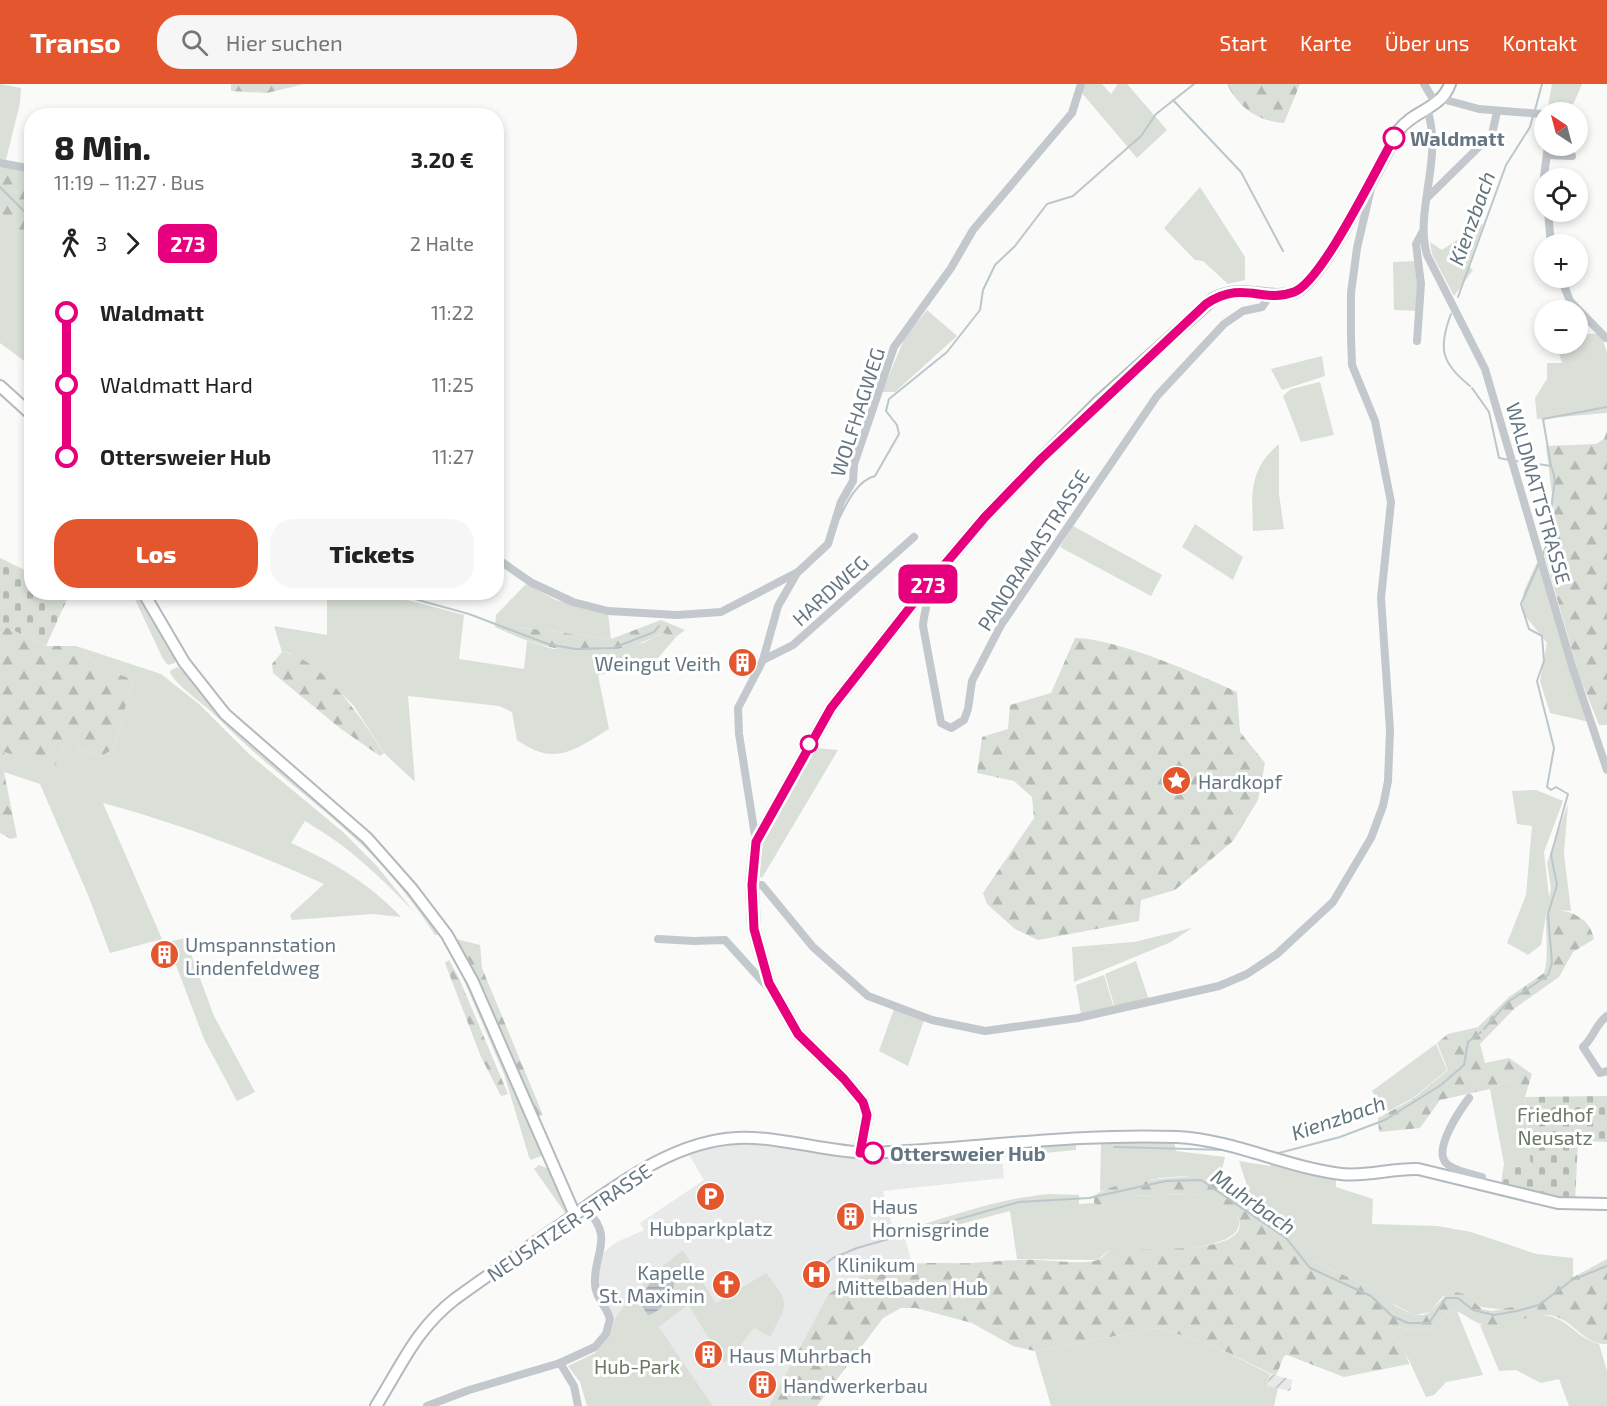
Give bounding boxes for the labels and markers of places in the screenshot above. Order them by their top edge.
place label: Waldmatt [1410,126,1505,150]
marker: Waldmatt [1383,127,1405,149]
building icon: Weingut Veith [726,647,758,679]
place label: Weingut Veith [595,651,721,675]
unlabelled marker [800,735,818,753]
place icon: Hardkopf [1161,765,1193,797]
place label: Hardkopf [1198,769,1282,793]
place label: Umspannstation Lindenfeldweg [185,932,336,979]
building icon: Umspannstation Lindenfeldweg [148,939,180,971]
place label: Ottersweier Hub [890,1141,1046,1165]
marker: Ottersweier Hub [862,1142,884,1164]
parking icon: Hubparkplatz [695,1181,727,1213]
place label: Haus Hornisgrinde [872,1194,989,1241]
building icon: Haus Hornisgrinde [835,1201,867,1233]
place label: Hubparkplatz [649,1216,773,1240]
place label: Klinikum Mittelbaden Hub [837,1252,988,1299]
hospital icon: Klinikum Mittelbaden Hub [800,1259,832,1291]
place label: Kapelle St. Maximin [599,1260,705,1307]
church icon: Kapelle St. Maximin [710,1268,742,1300]
building icon: Haus Muhrbach [692,1339,724,1371]
place label: Haus Muhrbach [729,1343,872,1367]
building icon: Handwerkerbau [746,1369,778,1401]
place label: Handwerkerbau [783,1373,928,1397]

